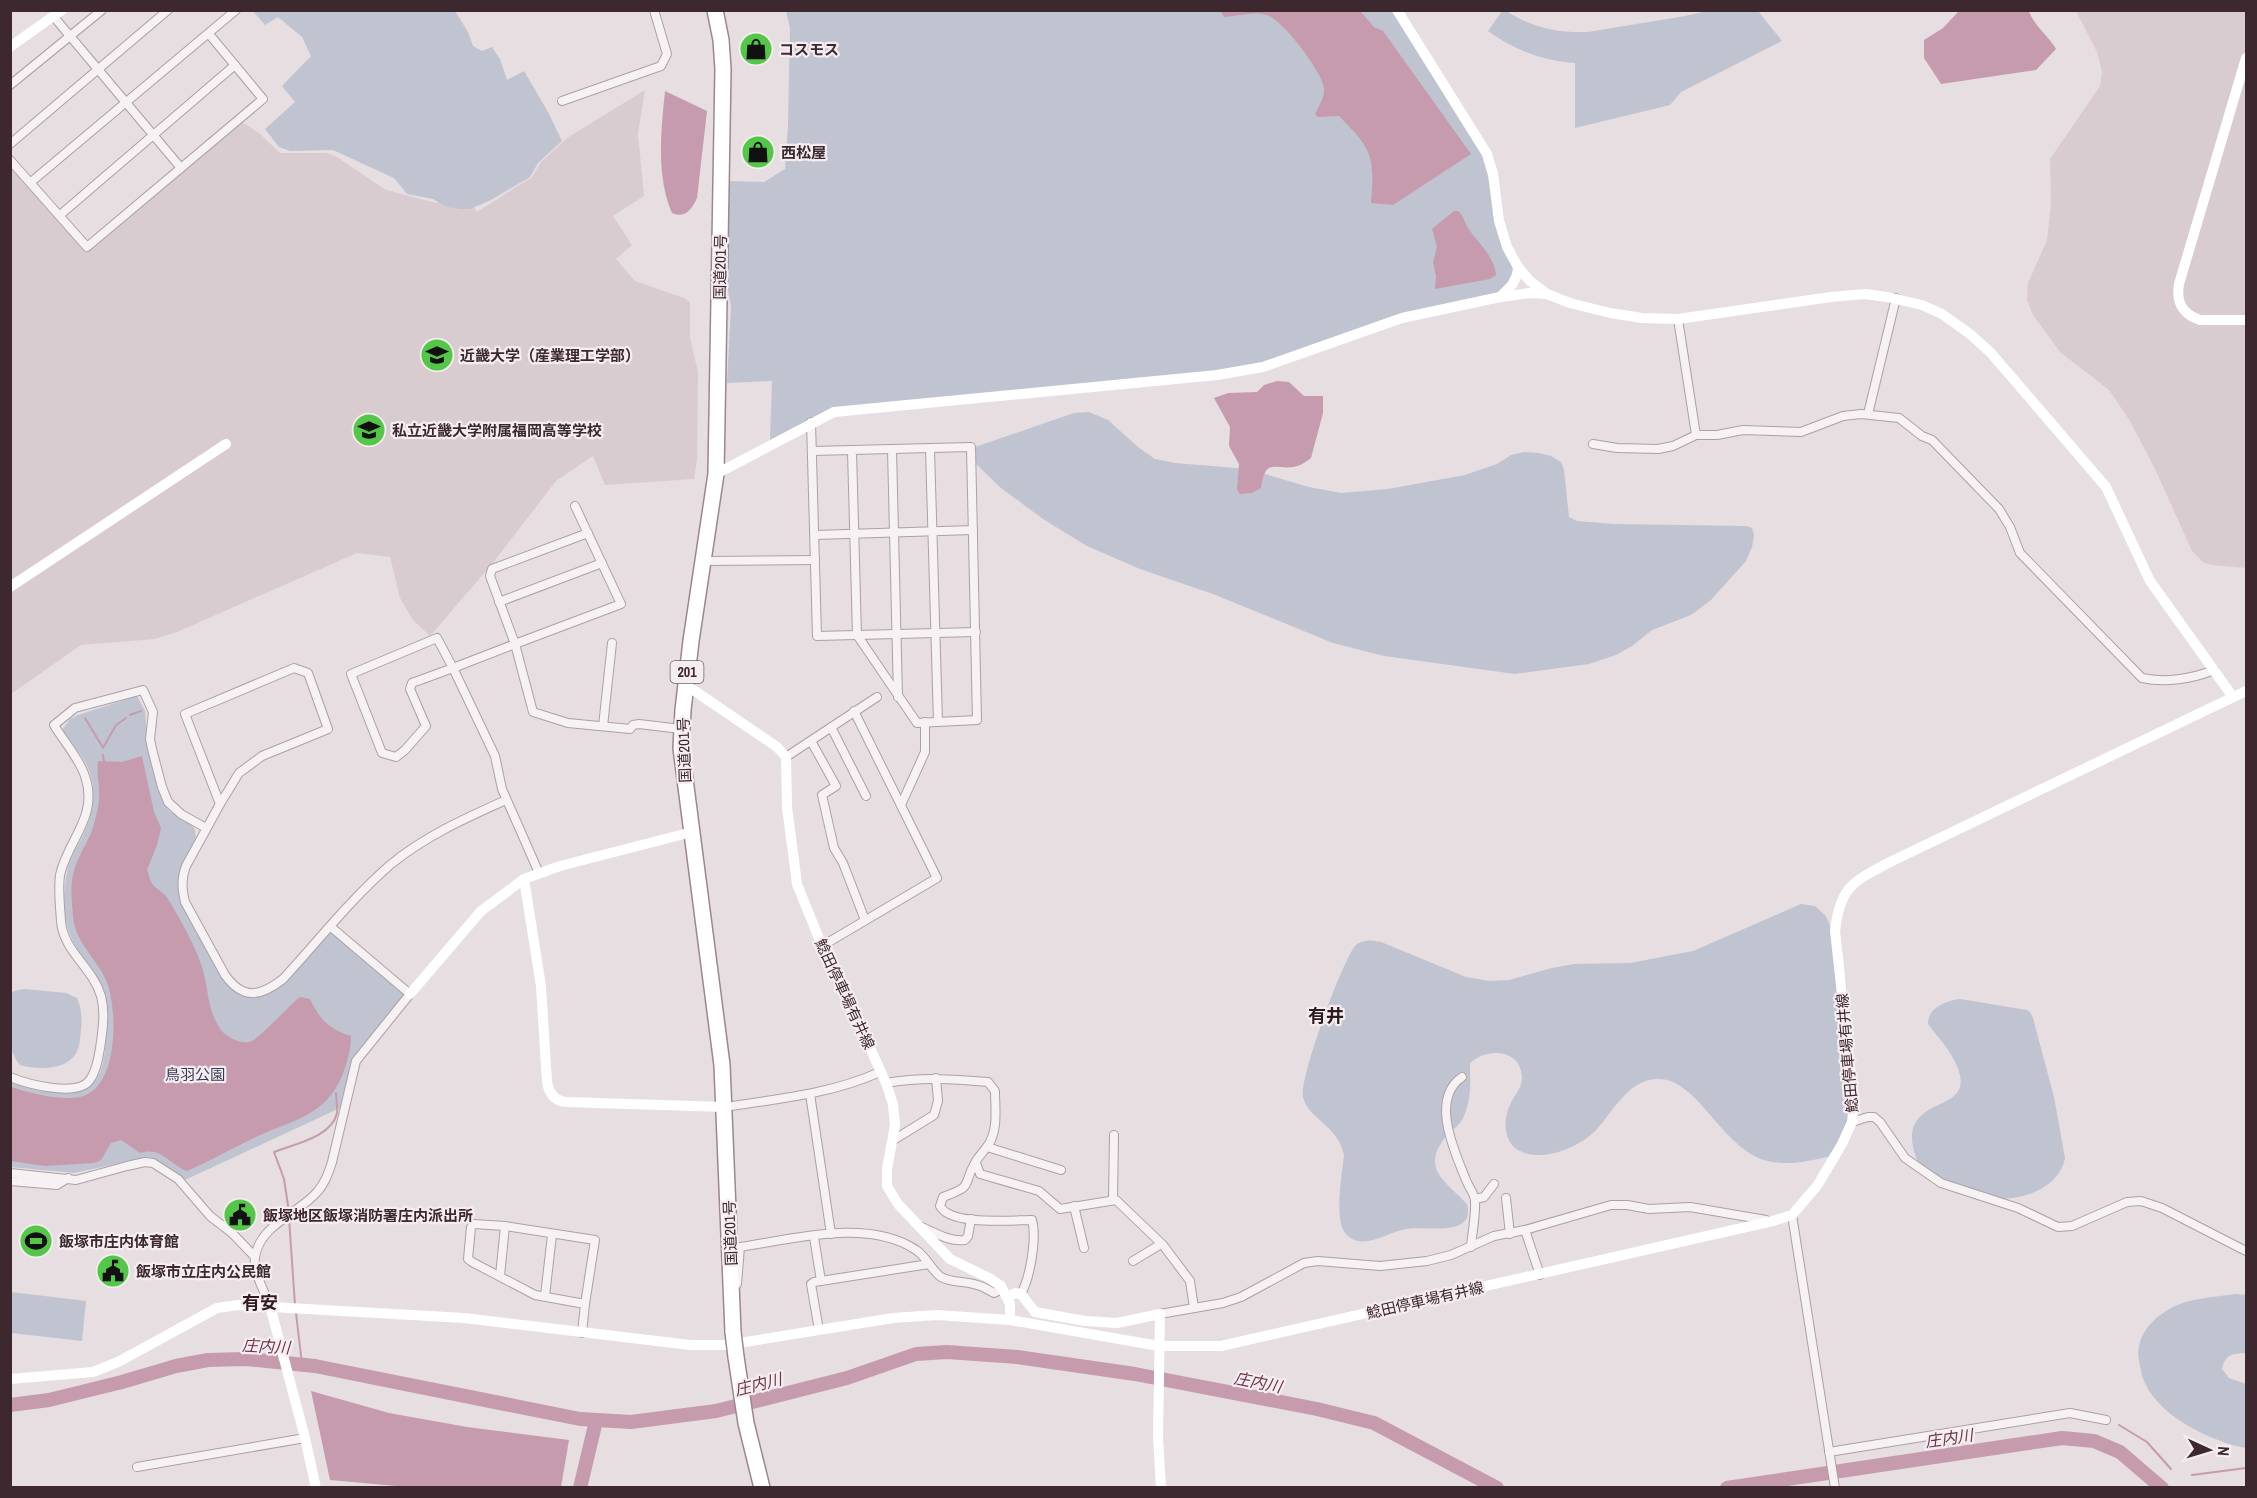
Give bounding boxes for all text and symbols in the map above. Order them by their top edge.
shop icon: コスモス [738,31,774,67]
place label: コスモス [779,39,839,60]
shop icon: 西松屋 [740,134,776,170]
place label: 西松屋 [781,142,826,163]
street label: 国道201号 [709,234,731,300]
school or university icon: 近畿大学（産業理工学部） [419,337,455,373]
place label: 近畿大学（産業理工学部） [460,345,640,366]
school or university icon: 私立近畿大学附属福岡高等学校 [351,412,387,448]
place label: 私立近畿大学附属福岡高等学校 [392,420,602,441]
road number: 201 [670,661,704,683]
street label: 国道201号 [672,717,696,783]
street label: 鯰田停車場有井線 [810,935,880,1053]
street label: 鯰田停車場有井線 [1831,992,1863,1114]
district label: 有井 [1308,1003,1344,1028]
park label: 鳥羽公園 [165,1064,225,1085]
public building icon: 飯塚地区飯塚消防署庄内派出所 [222,1197,258,1233]
street label: 国道201号 [718,1200,742,1266]
place label: 飯塚地区飯塚消防署庄内派出所 [263,1205,473,1226]
sports icon: 飯塚市庄内体育館 [18,1223,54,1259]
place label: 飯塚市庄内体育館 [59,1231,179,1252]
public building icon: 飯塚市立庄内公民館 [95,1253,131,1289]
place label: 飯塚市立庄内公民館 [136,1261,271,1282]
street label: 鯰田停車場有井線 [1364,1276,1486,1324]
district label: 有安 [242,1290,278,1315]
water label: 庄内川 [241,1334,293,1358]
water label: 庄内川 [732,1367,786,1400]
water label: 庄内川 [1232,1367,1286,1398]
north arrow [2179,1420,2239,1480]
water label: 庄内川 [1924,1423,1976,1452]
text: N [2213,1446,2235,1457]

